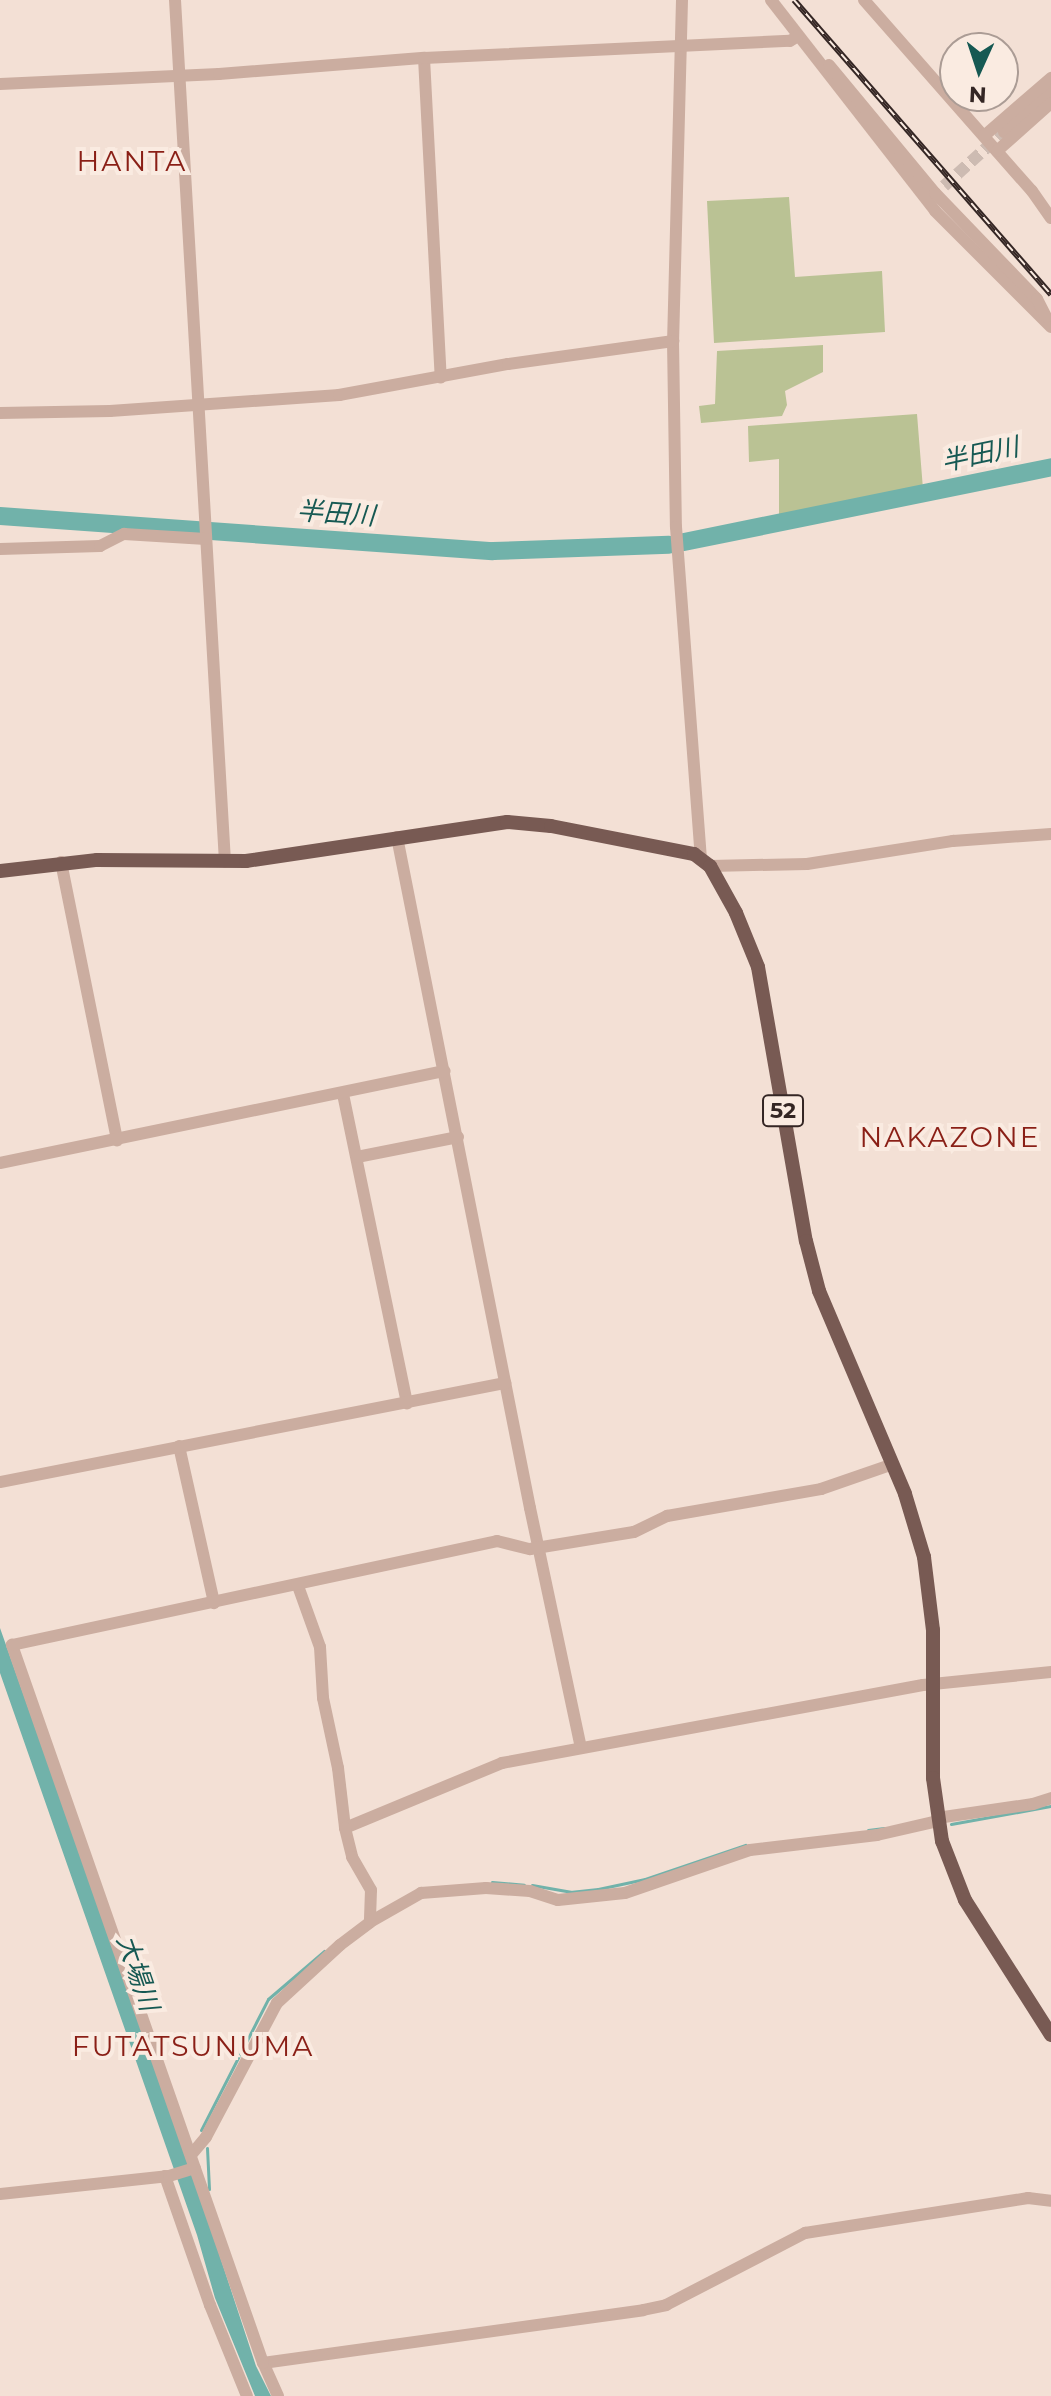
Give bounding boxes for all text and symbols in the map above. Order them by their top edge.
north arrow [939,32,1019,112]
text: N [968,81,987,108]
district label: HANTA [77,144,187,178]
water label: 半田川 [939,432,1021,478]
water label: 半田川 [296,496,376,532]
road number: 52 [761,1093,805,1129]
district label: NAKAZONE [859,1120,1041,1154]
water label: 大場川 [110,1931,164,2015]
district label: FUTATSUNUMA [72,2029,314,2063]

